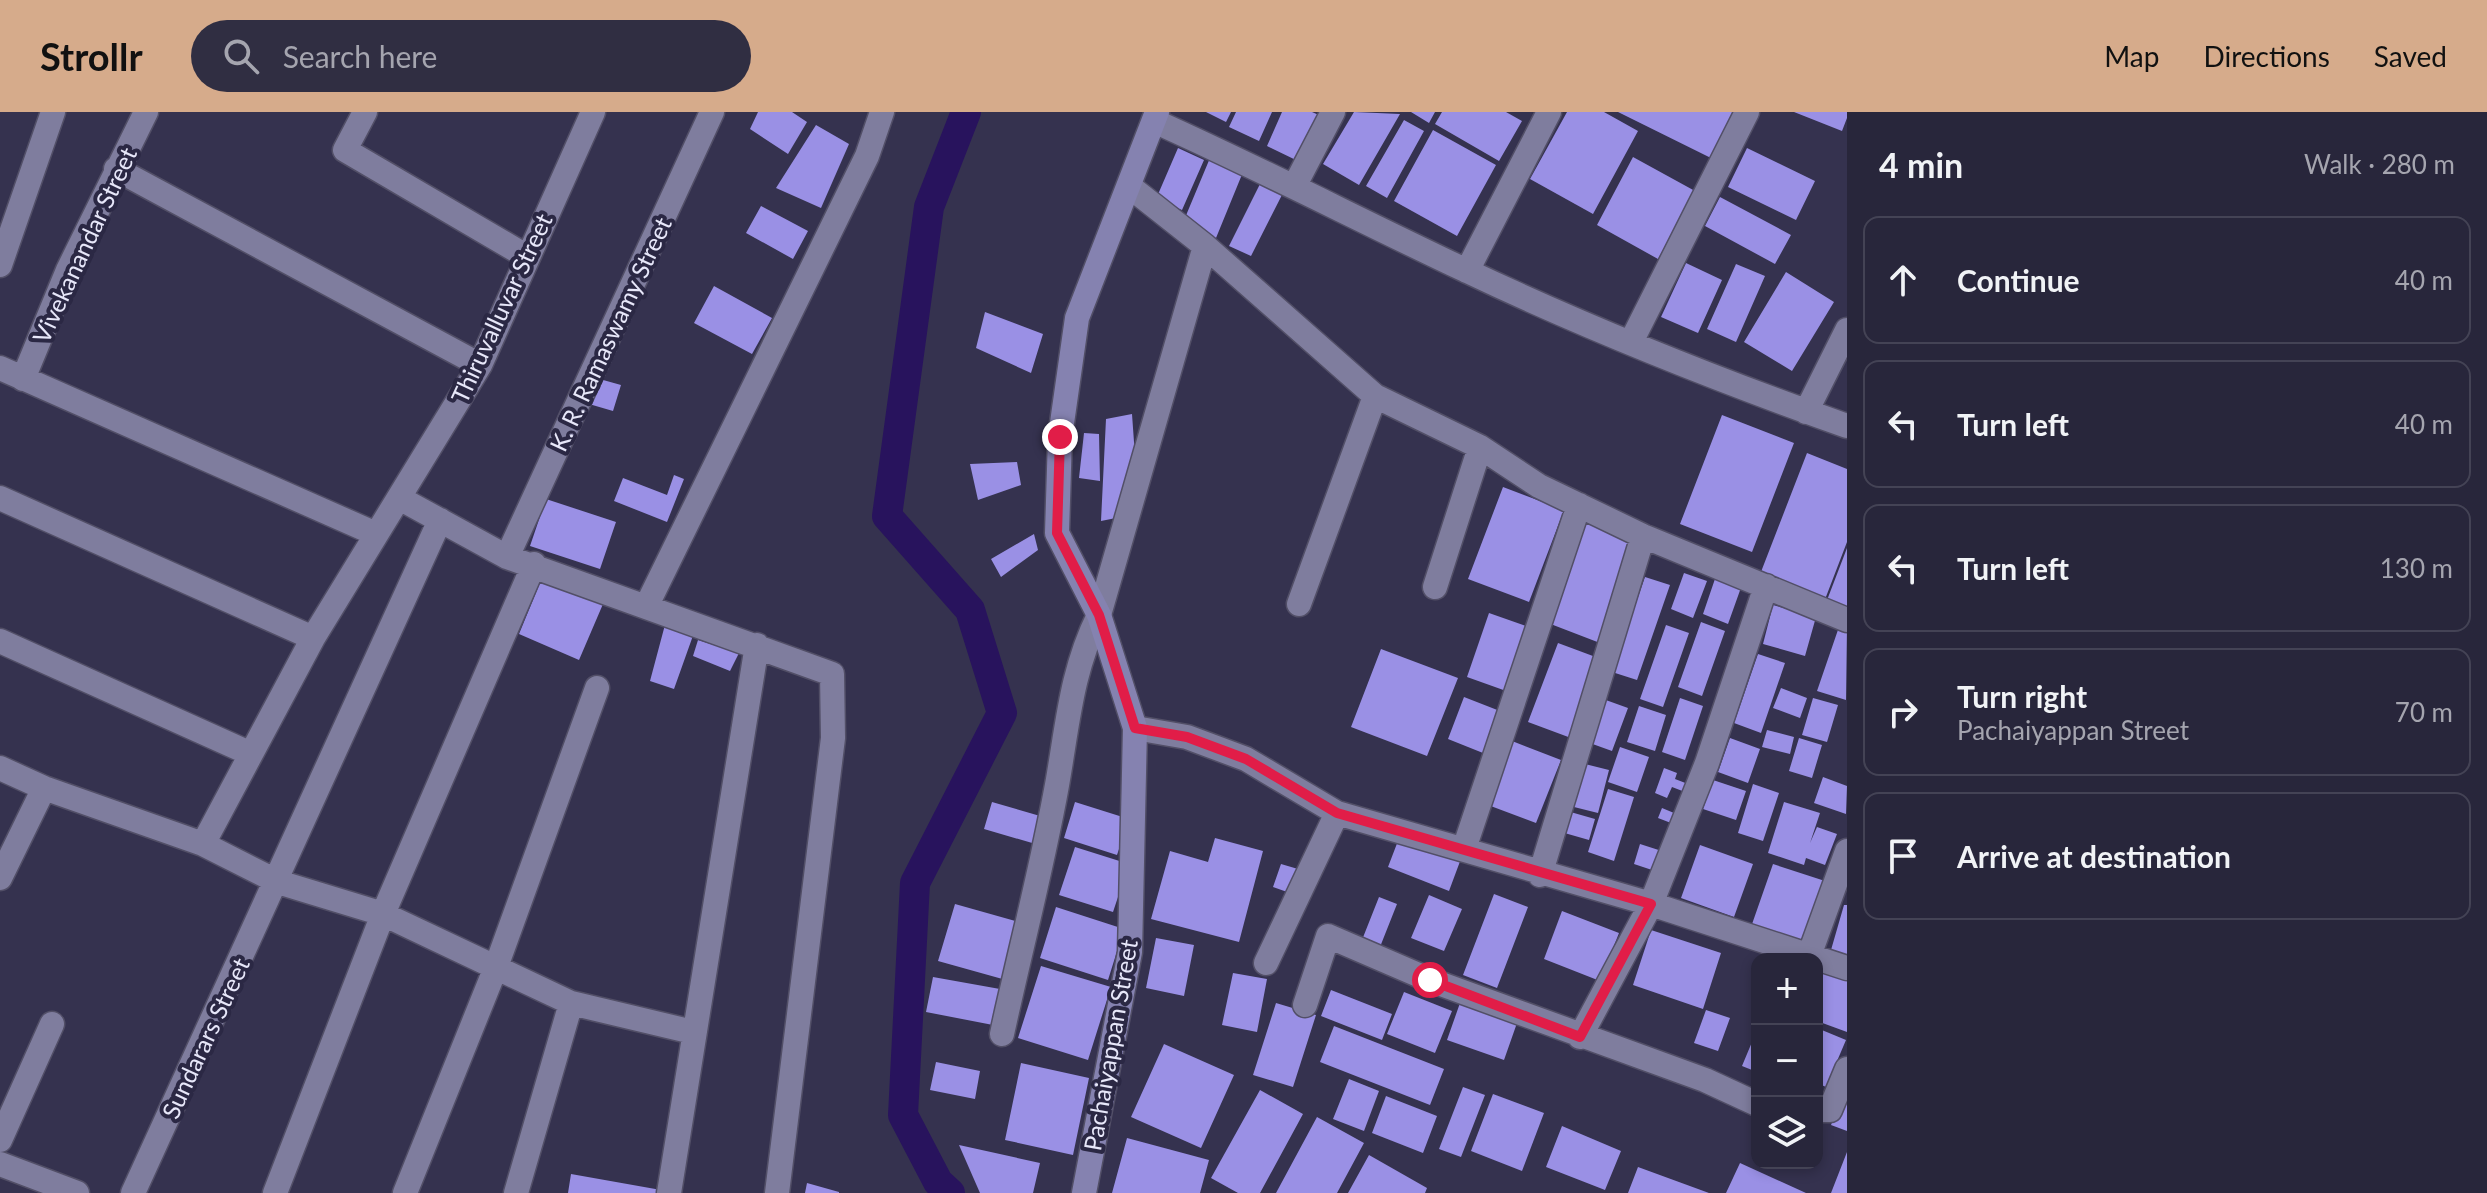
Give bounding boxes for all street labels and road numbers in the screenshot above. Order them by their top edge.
street label: Vivekanandar Street [26,142,142,347]
street label: Thiruvalluvar Street [444,208,558,407]
street label: K. R. Ramaswamy Street [543,212,677,456]
street label: Pachaiyappan Street [1077,937,1143,1153]
street label: Sundarars Street [155,953,255,1123]

